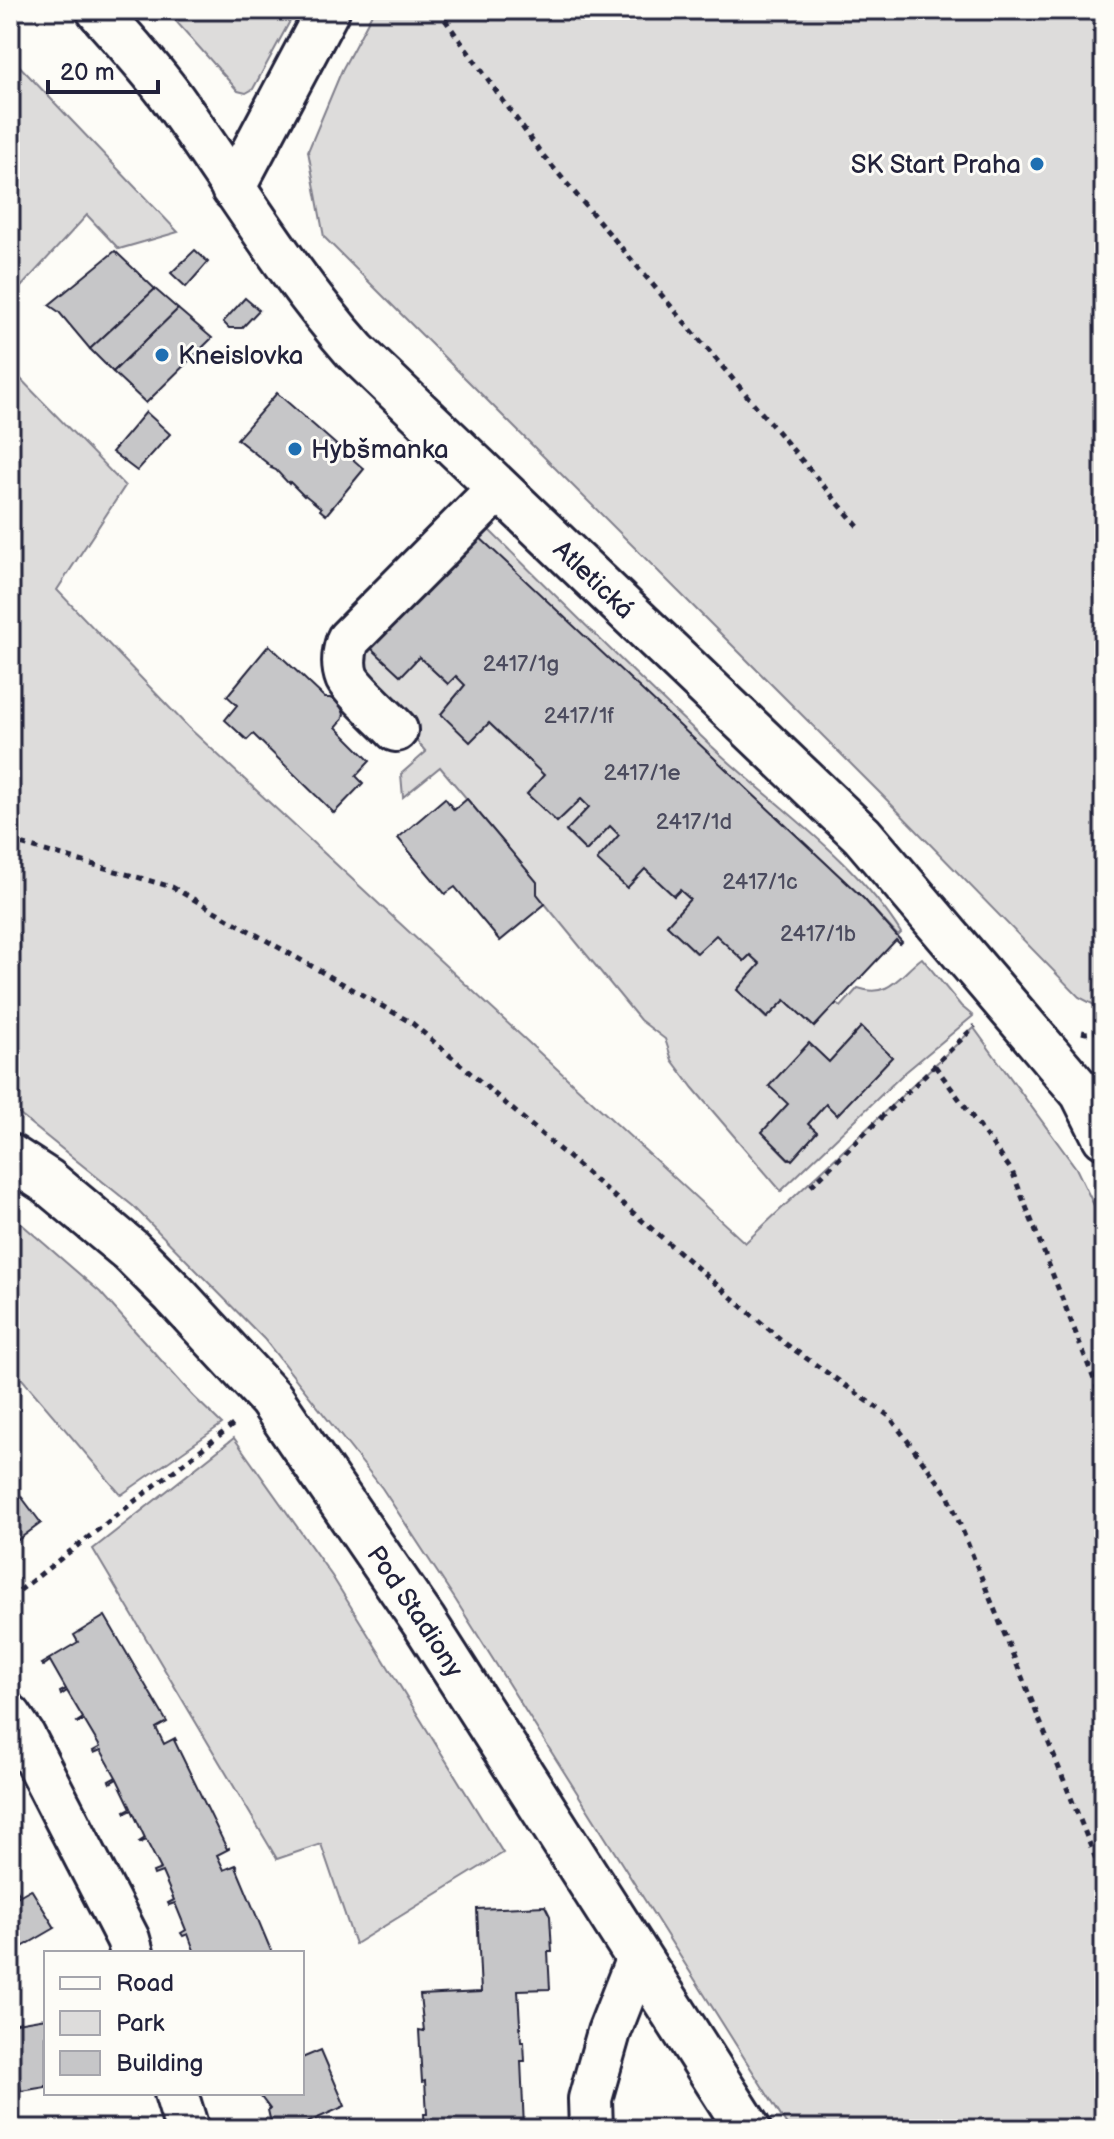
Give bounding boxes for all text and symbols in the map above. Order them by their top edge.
scale bar [48,44,158,94]
text: 20 m [60,58,115,87]
place label: SK Start Praha [851,150,1021,181]
marker: SK Start Praha [1028,155,1046,173]
place label: Kneislovka [178,341,304,372]
marker: Kneislovka [153,346,171,364]
place label: Hybšmanka [311,435,449,466]
marker: Hybšmanka [286,440,304,458]
street label: Atletická [546,535,640,626]
house number: 2417/1g [483,651,559,678]
house number: 2417/1f [544,703,615,730]
house number: 2417/1e [604,760,680,787]
house number: 2417/1d [656,809,732,836]
house number: 2417/1c [722,869,798,896]
house number: 2417/1b [780,921,856,948]
street label: Pod Stadiony [359,1540,469,1684]
legend [44,1951,304,2095]
text: Road [116,1969,174,1998]
text: Park [116,2009,164,2038]
text: Building [116,2049,203,2078]

